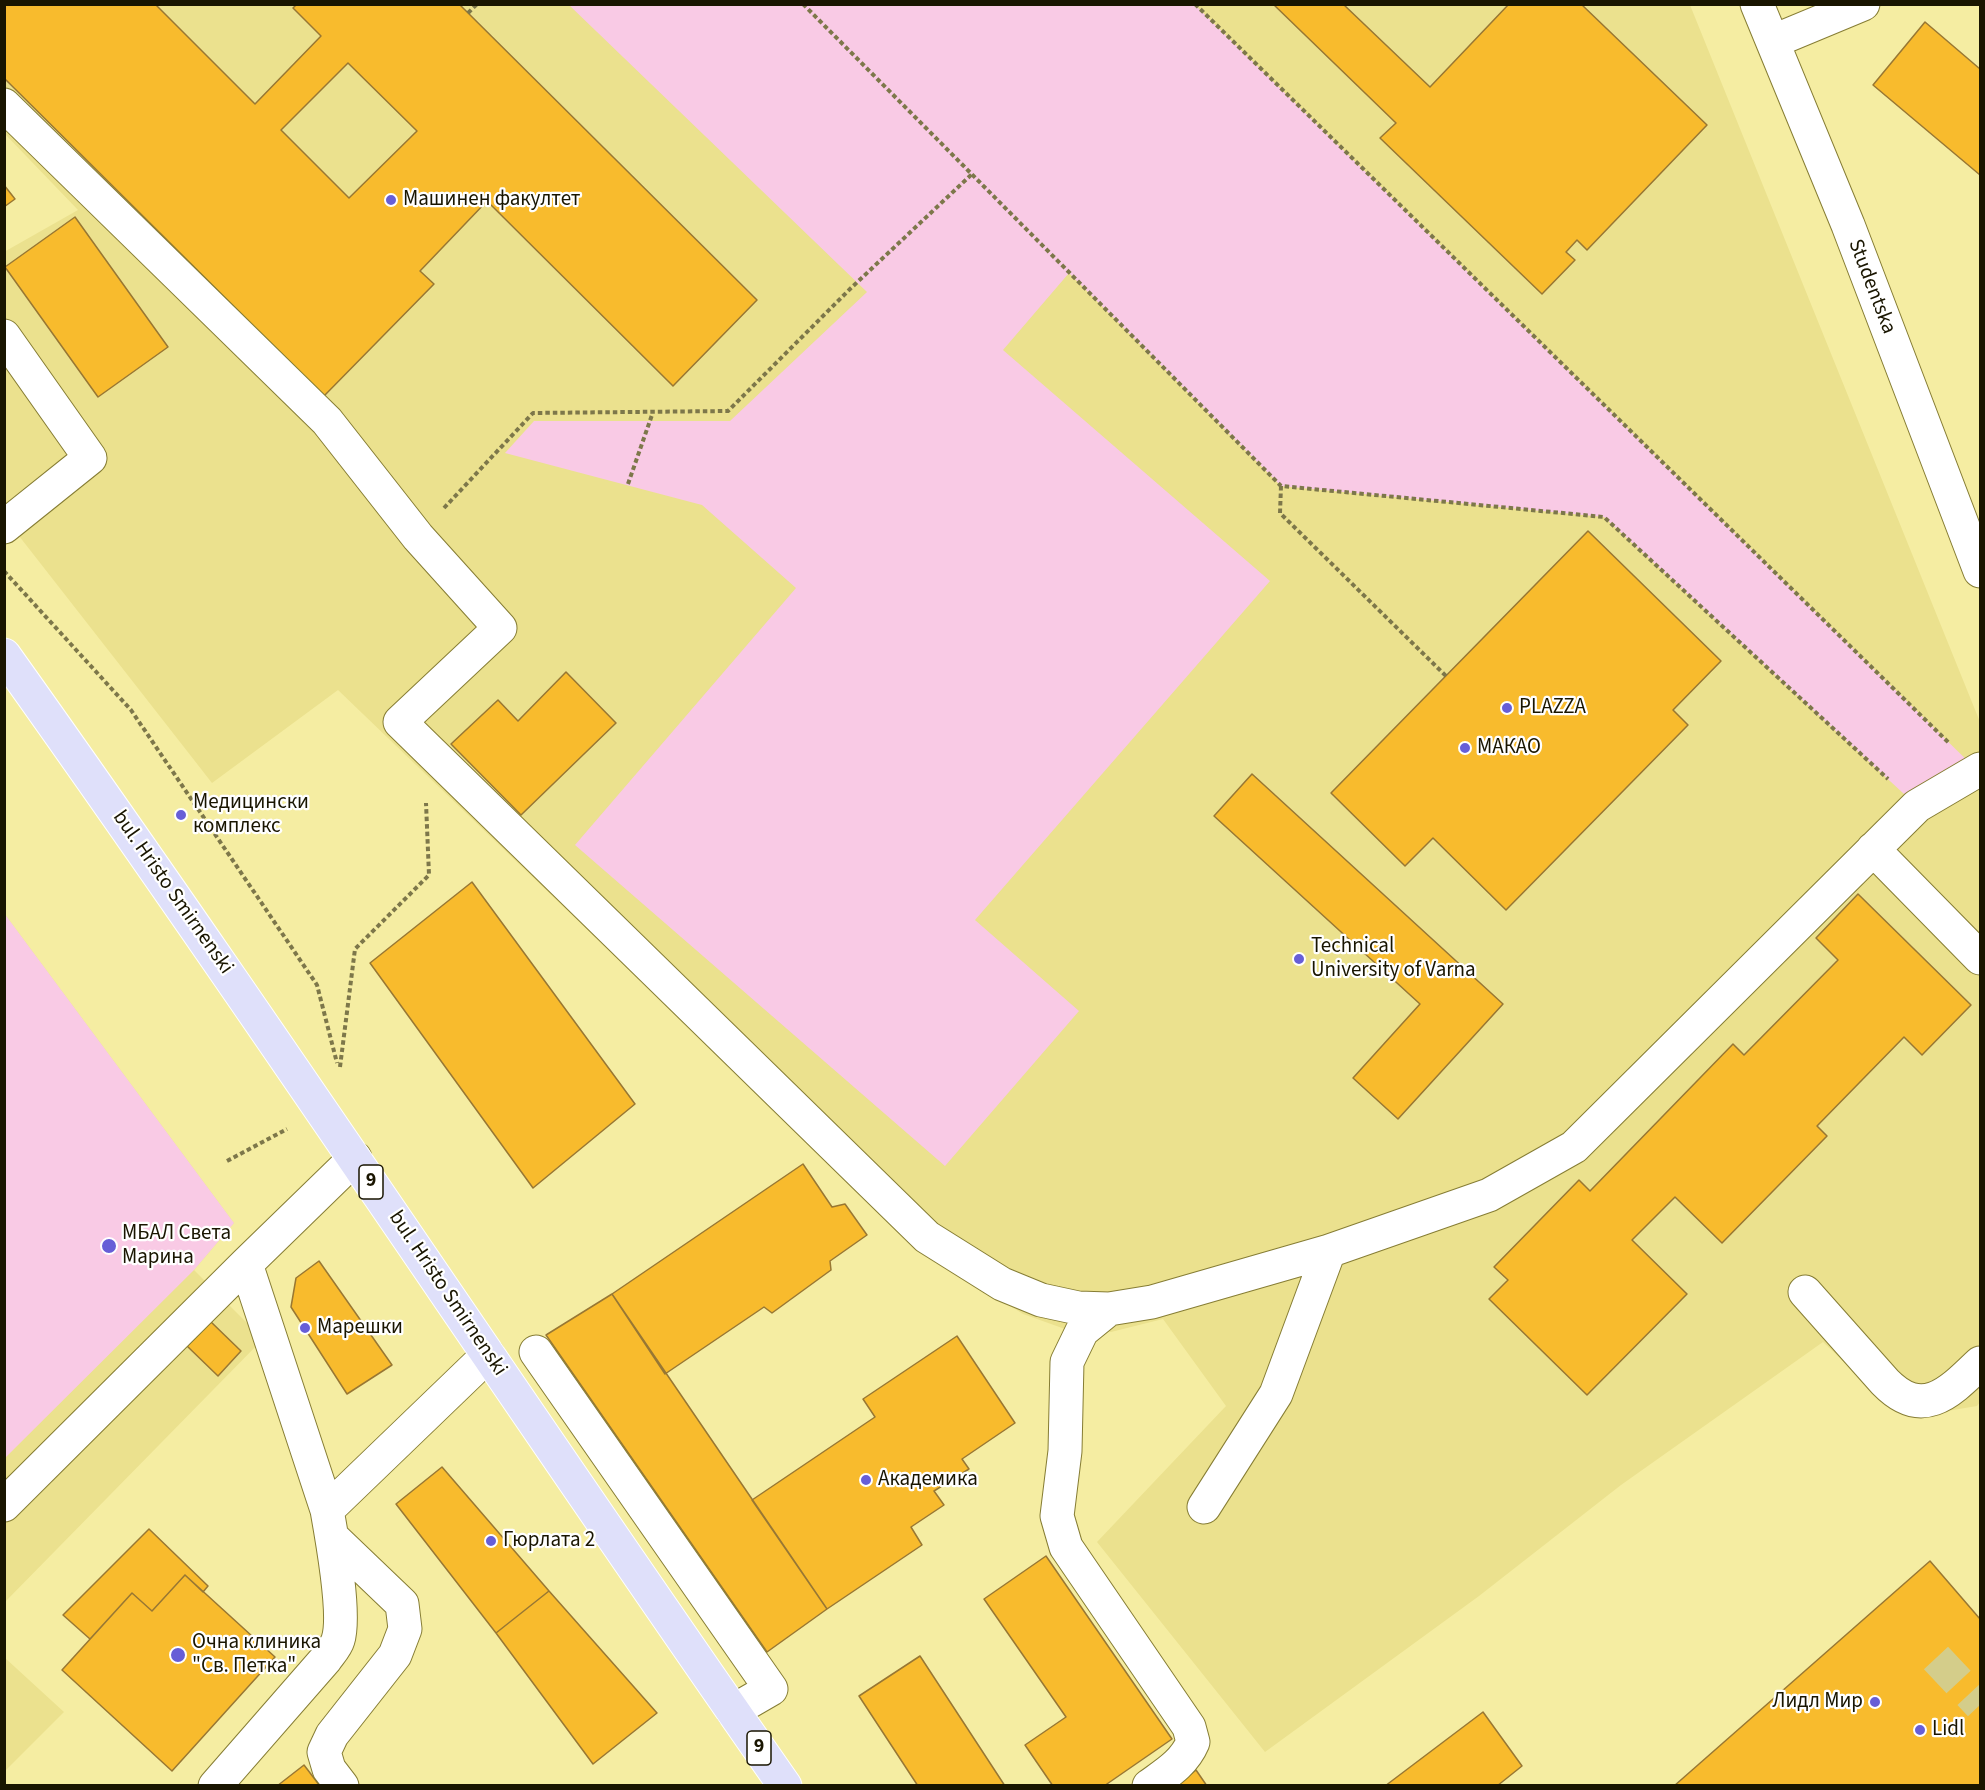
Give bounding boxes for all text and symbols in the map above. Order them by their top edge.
place label: Машинен факултет [403,187,581,213]
marker: Машинен факултет [384,193,398,207]
street label: Studentska [1841,236,1901,338]
place label: PLAZZA [1519,695,1586,721]
marker: PLAZZA [1500,701,1514,715]
place label: МАКАО [1477,735,1541,761]
marker: МАКАО [1458,741,1472,755]
place label: Медицински комплекс [193,790,309,840]
street label: bul. Hristo Smirnenski [106,806,238,980]
marker: Медицински комплекс [174,808,188,822]
place label: Technical University of Varna [1311,934,1476,984]
marker: Technical University of Varna [1292,952,1306,966]
road number: 9 [359,1165,383,1199]
street label: bul. Hristo Smirnenski [382,1207,512,1381]
place label: МБАЛ Света Марина [122,1221,231,1271]
marker: МБАЛ Света Марина [100,1237,118,1255]
place label: Марешки [317,1315,403,1341]
marker: Марешки [298,1321,312,1335]
place label: Академика [878,1467,978,1493]
marker: Академика [859,1473,873,1487]
place label: Гюрлата 2 [503,1528,595,1554]
marker: Гюрлата 2 [484,1534,498,1548]
place label: Очна клиника "Св. Петка" [192,1630,321,1680]
marker: Очна клиника "Св. Петка" [169,1646,187,1664]
place label: Лидл Мир [1772,1689,1863,1715]
marker: Лидл Мир [1868,1695,1882,1709]
place label: Lidl [1932,1717,1964,1743]
marker: Lidl [1913,1723,1927,1737]
road number: 9 [747,1731,771,1765]

